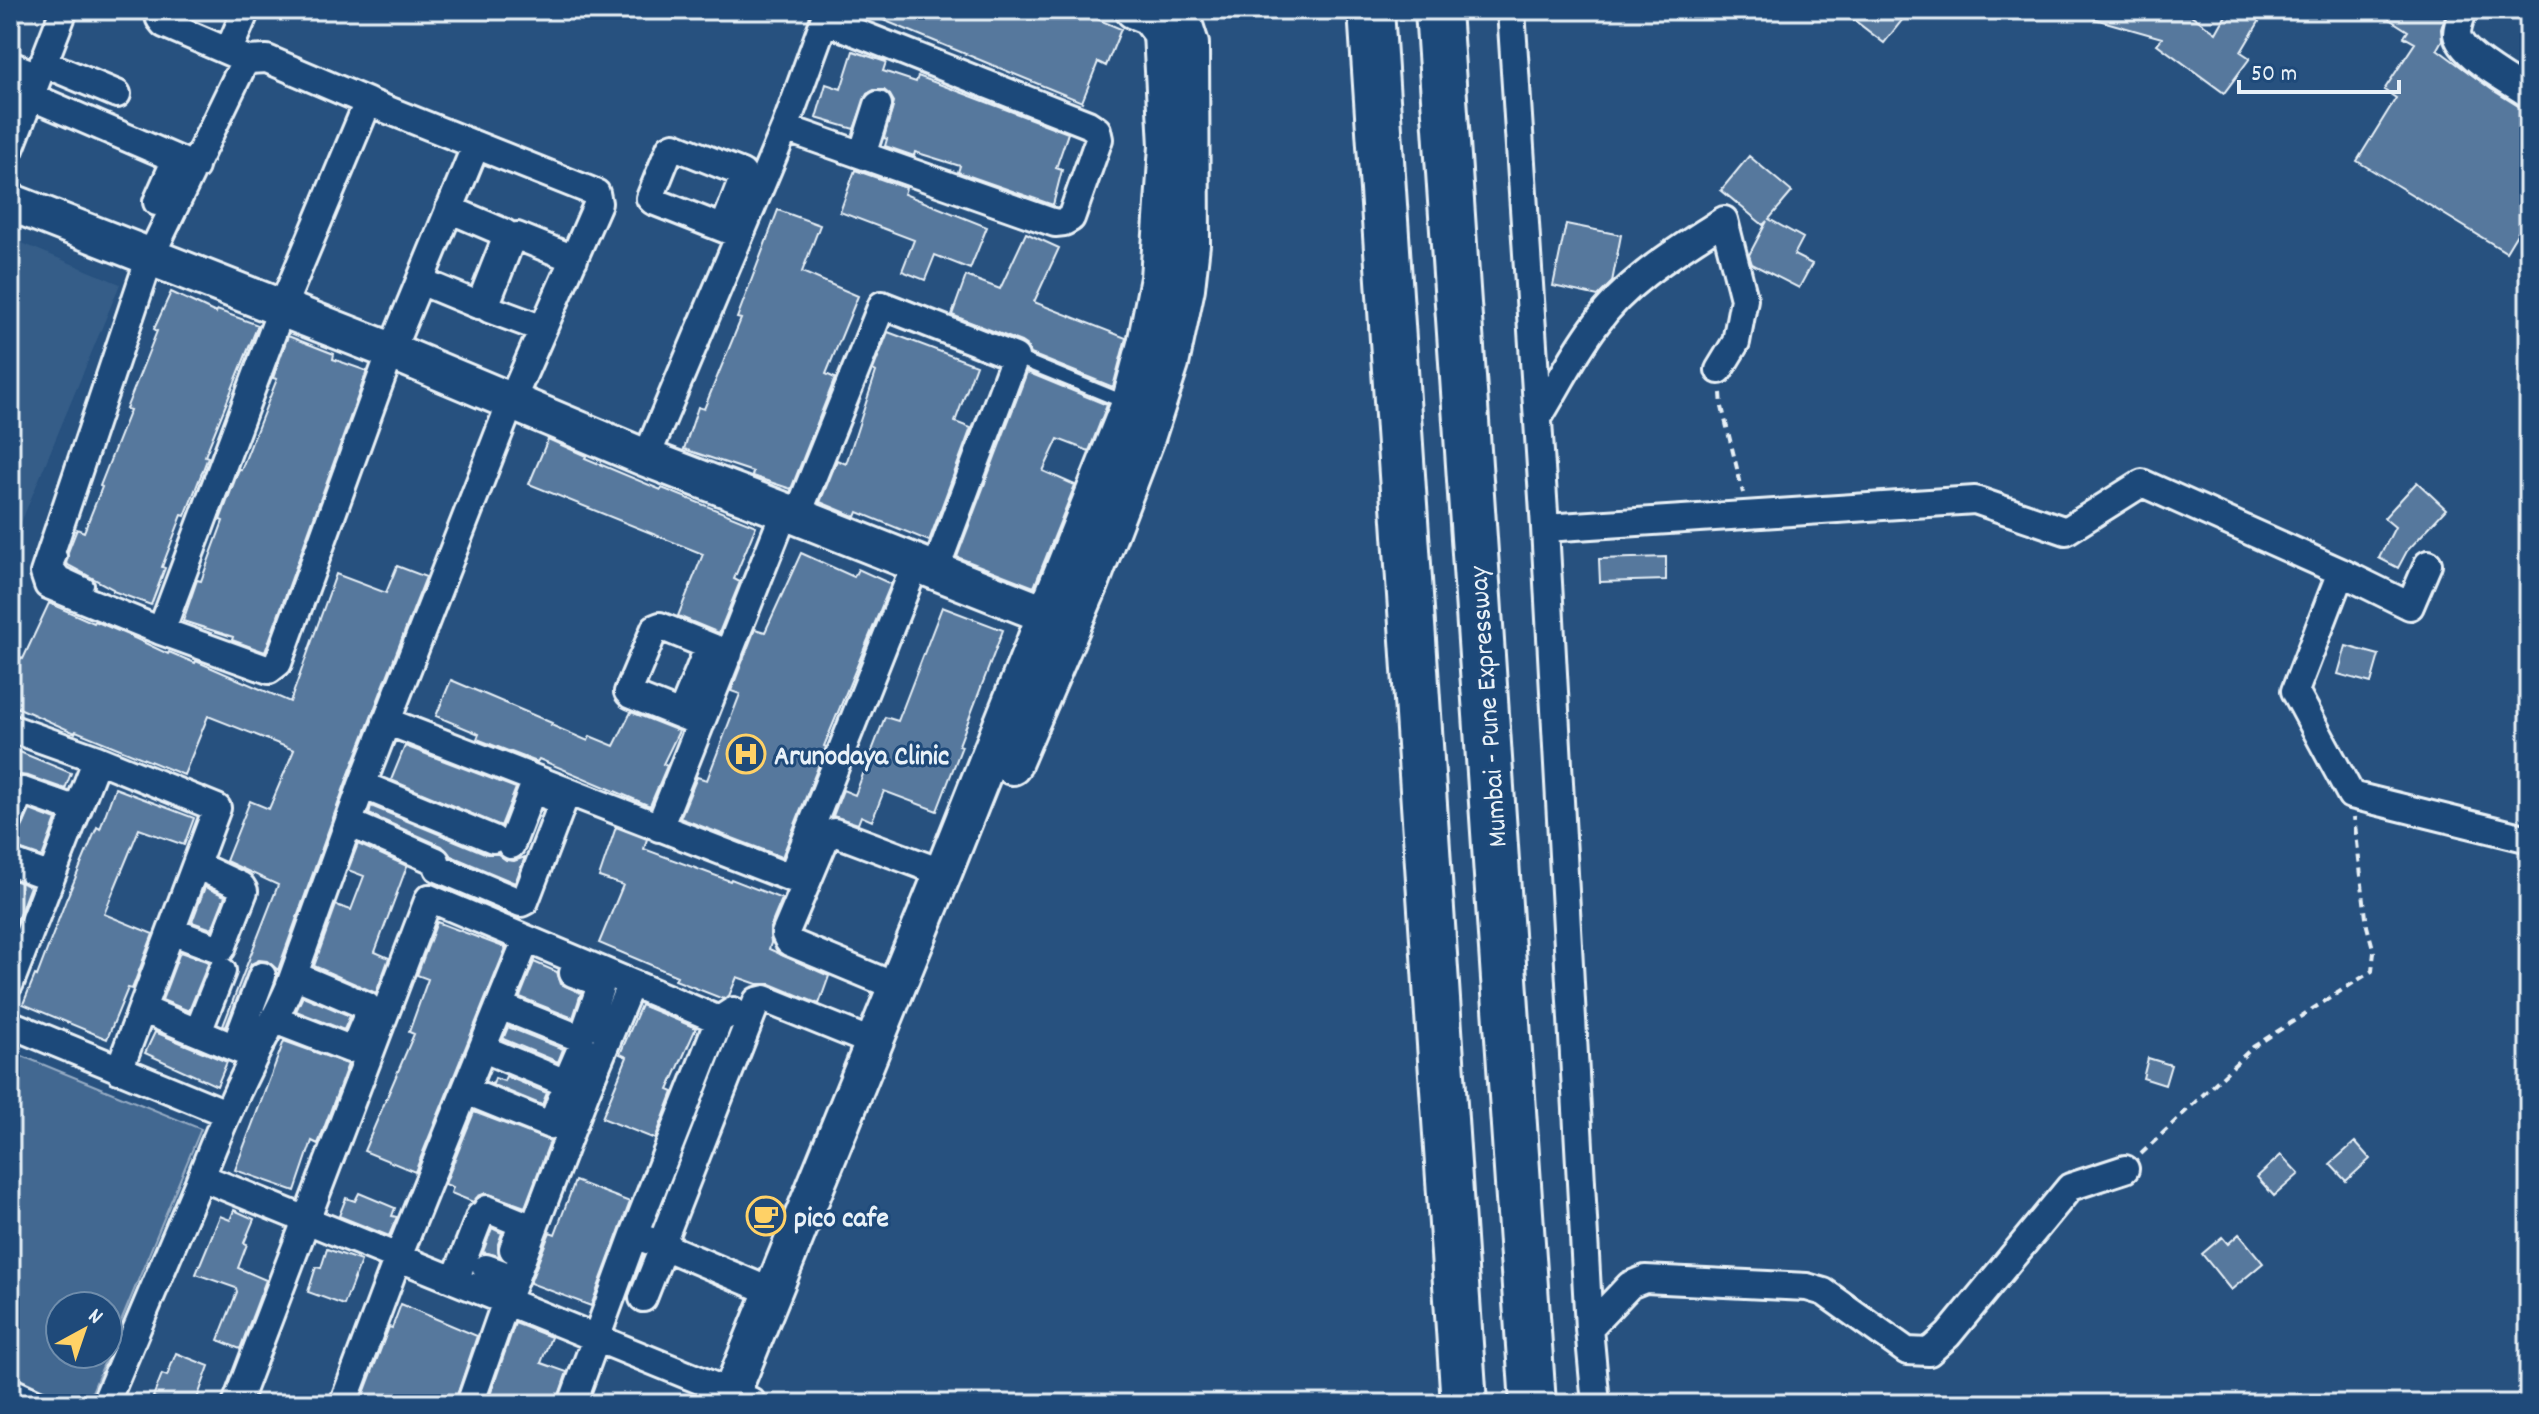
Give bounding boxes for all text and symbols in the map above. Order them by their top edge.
scale bar [2239,44,2399,94]
text: 50 m [2251,58,2297,92]
street label: Mumbai - Pune Expressway [1461,564,1521,849]
hospital icon: Arunodaya Clinic [725,733,767,775]
place label: Arunodaya Clinic [774,739,949,779]
cafe icon: pico cafe [745,1195,787,1237]
place label: pico cafe [794,1201,889,1241]
north arrow [44,1290,124,1370]
text: N [80,1302,109,1333]

